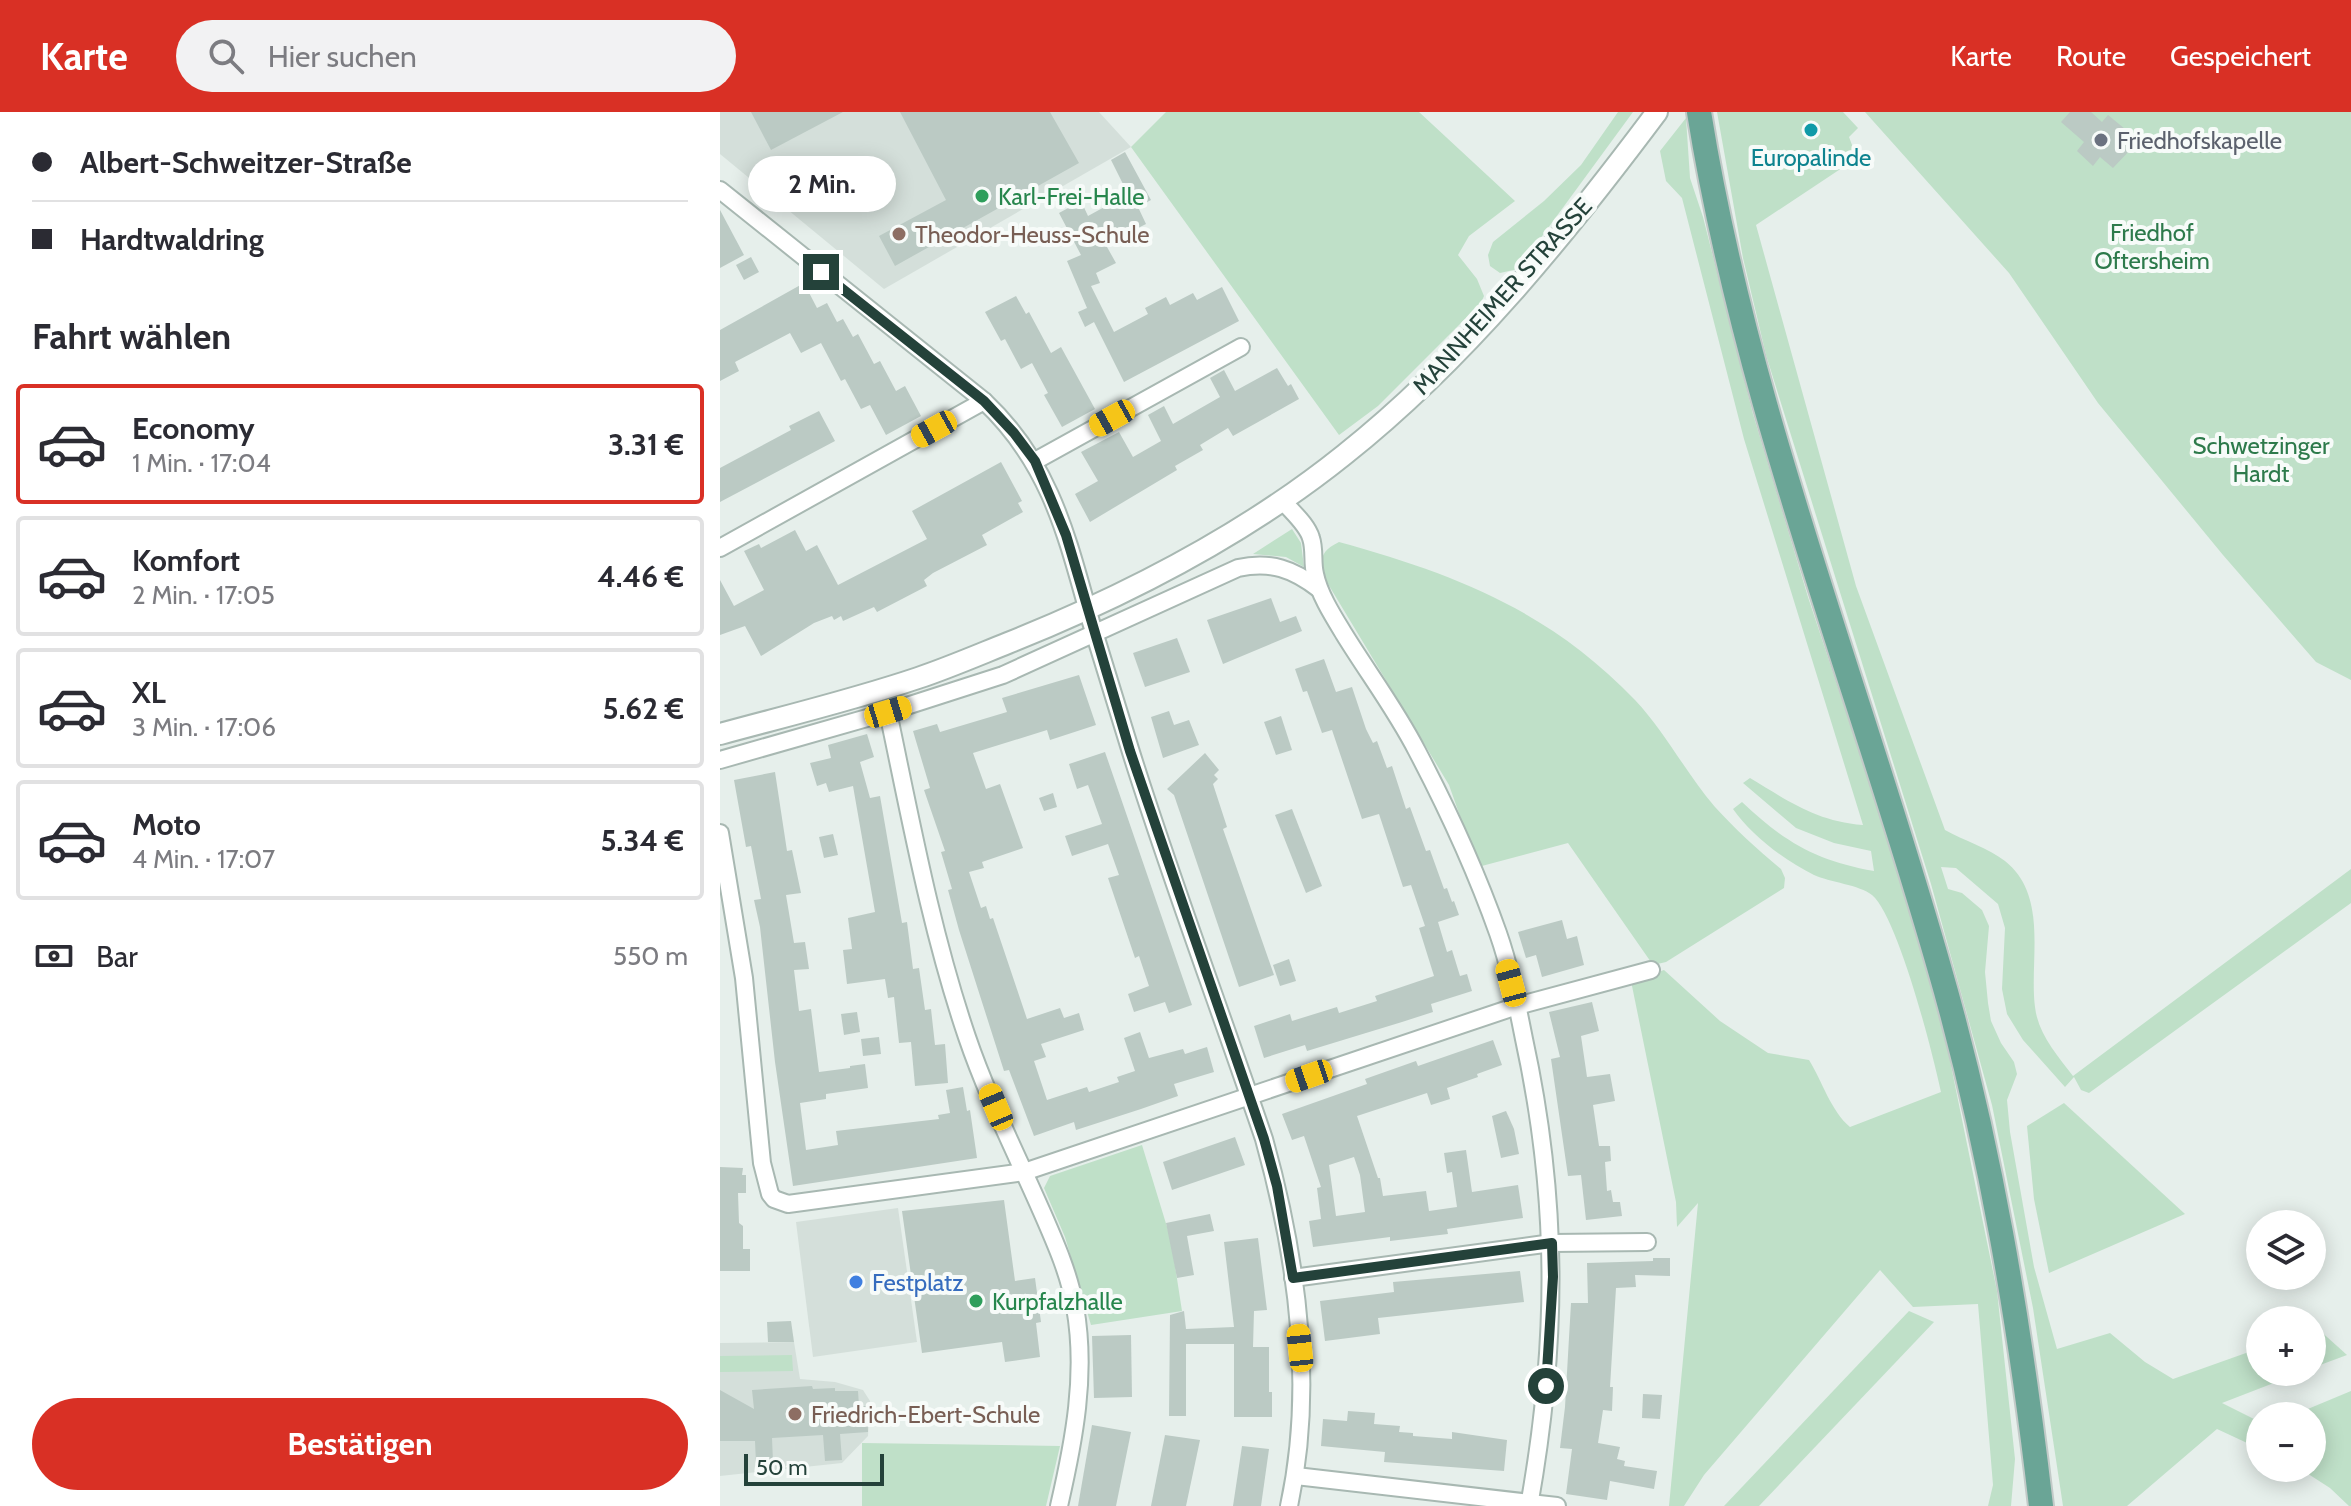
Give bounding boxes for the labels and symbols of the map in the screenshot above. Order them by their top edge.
marker: Europalinde [1802,121,1820,139]
place label: Friedhofskapelle [2117,126,2282,155]
marker: Friedhofskapelle [2092,131,2110,149]
place label: Europalinde [1751,143,1871,172]
callout: 2 Min. [747,156,895,212]
place label: Karl-Frei-Halle [998,182,1145,211]
marker: Karl-Frei-Halle [973,187,991,205]
street label: MANNHEIMER STRASSE [1406,192,1598,400]
park label: Friedhof Oftersheim [2094,218,2210,275]
place label: Theodor-Heuss-Schule [915,220,1149,249]
marker: Theodor-Heuss-Schule [890,225,908,243]
route end [803,254,839,290]
car [1085,396,1139,440]
car [907,407,961,451]
park label: Schwetzinger Hardt [2192,431,2330,488]
car [862,694,914,730]
car [1493,957,1529,1009]
car [1282,1057,1336,1095]
car [976,1080,1016,1134]
place label: Festplatz [872,1268,964,1297]
marker: Festplatz [847,1273,865,1291]
place label: Kurpfalzhalle [992,1287,1123,1316]
marker: Kurpfalzhalle [967,1292,985,1310]
car [1286,1323,1314,1373]
route start [1528,1368,1564,1404]
place label: Friedrich-Ebert-Schule [811,1400,1040,1429]
marker: Friedrich-Ebert-Schule [786,1405,804,1423]
scale bar [744,1450,884,1486]

